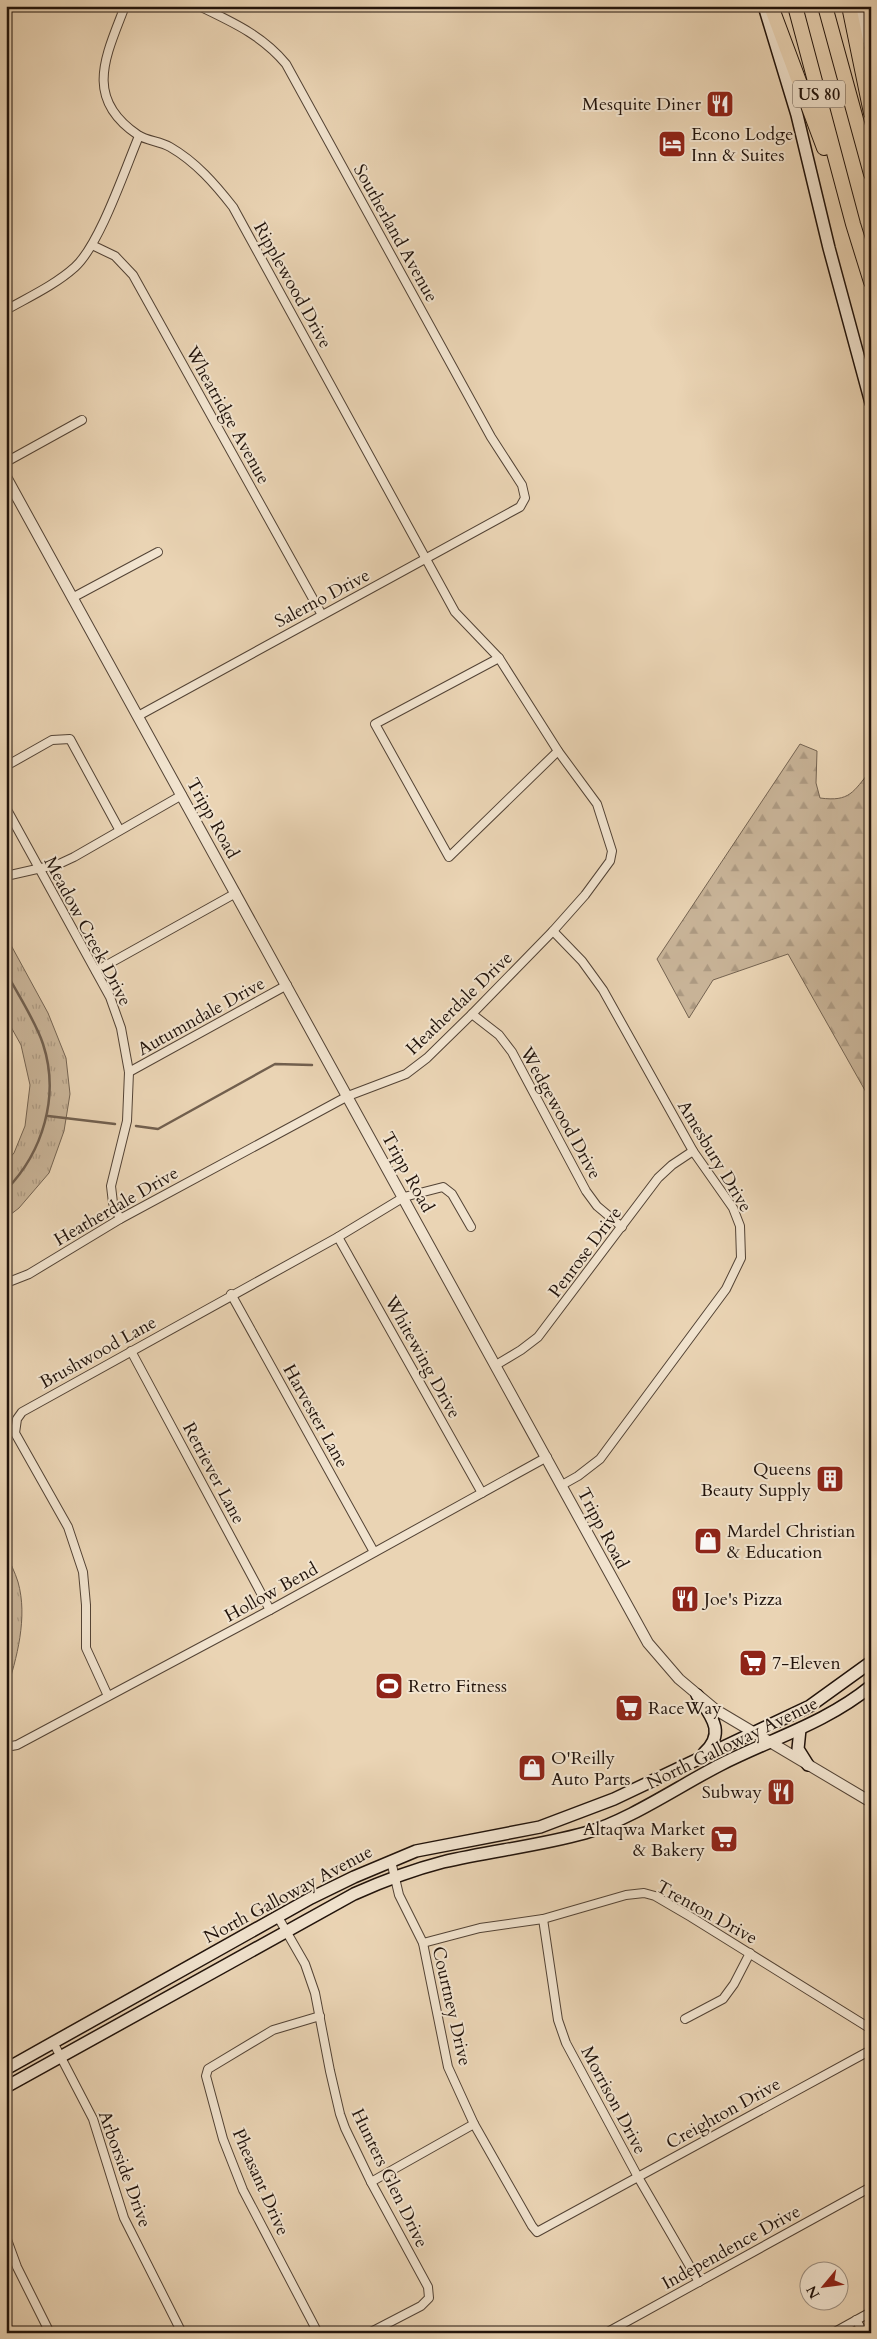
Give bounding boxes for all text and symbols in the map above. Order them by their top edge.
road number: US 80 [793,80,845,108]
restaurant icon: Mesquite Diner [705,89,735,119]
place label: Mesquite Diner [582,92,701,117]
place label: Econo Lodge Inn & Suites [691,122,793,168]
hotel icon: Econo Lodge Inn & Suites [657,129,687,159]
street label: Southerland Avenue [347,160,444,307]
street label: Ripplewood Drive [247,217,338,353]
street label: Wheatridge Avenue [179,341,276,489]
street label: Salerno Drive [270,563,374,634]
street label: Tripp Road [180,774,245,863]
street label: Meadow Creek Drive [38,852,138,1010]
street label: Heatherdale Drive [400,946,518,1061]
street label: Autumndale Drive [133,971,269,1062]
street label: Wedgewood Drive [513,1042,607,1184]
street label: Amesbury Drive [671,1096,758,1217]
street label: Tripp Road [375,1128,440,1217]
street label: Heatherdale Drive [49,1161,183,1252]
street label: Penrose Drive [543,1202,628,1303]
street label: Whitewing Drive [378,1290,467,1423]
street label: Brushwood Lane [35,1310,161,1395]
street label: Harvester Lane [277,1360,354,1473]
street label: Retriever Lane [176,1418,251,1528]
place label: Queens Beauty Supply [701,1457,811,1503]
building icon: Queens Beauty Supply [815,1464,845,1494]
street label: Tripp Road [571,1483,635,1573]
place label: Mardel Christian & Education [727,1519,856,1565]
shop icon: Mardel Christian & Education [693,1526,723,1556]
street label: Hollow Bend [220,1556,323,1628]
restaurant icon: Joe's Pizza [670,1584,700,1614]
place label: Joe's Pizza [701,1587,783,1612]
supermarket icon: 7-Eleven [738,1648,768,1678]
place label: 7-Eleven [772,1651,841,1676]
sports icon: Retro Fitness [374,1671,404,1701]
place label: Retro Fitness [408,1674,507,1699]
street label: North Galloway Avenue [642,1691,822,1796]
supermarket icon: RaceWay [614,1693,644,1723]
place label: RaceWay [648,1696,722,1721]
place label: O'Reilly Auto Parts [551,1746,631,1792]
shop icon: O'Reilly Auto Parts [517,1753,547,1783]
restaurant icon: Subway [766,1777,796,1807]
place label: Subway [702,1780,762,1805]
place label: Altaqwa Market & Bakery [583,1817,705,1863]
supermarket icon: Altaqwa Market & Bakery [709,1824,739,1854]
street label: North Galloway Avenue [199,1839,377,1950]
street label: Trenton Drive [652,1874,762,1951]
street label: Courtney Drive [426,1944,477,2068]
street label: Morrison Drive [575,2042,653,2159]
street label: Creighton Drive [661,2072,785,2155]
street label: Hunters Glen Drive [345,2104,434,2252]
street label: Arborside Drive [92,2107,157,2231]
street label: Pheasant Drive [226,2125,295,2240]
street label: Independence Drive [657,2199,805,2296]
north arrow [800,2262,850,2312]
text: N [802,2282,824,2302]

